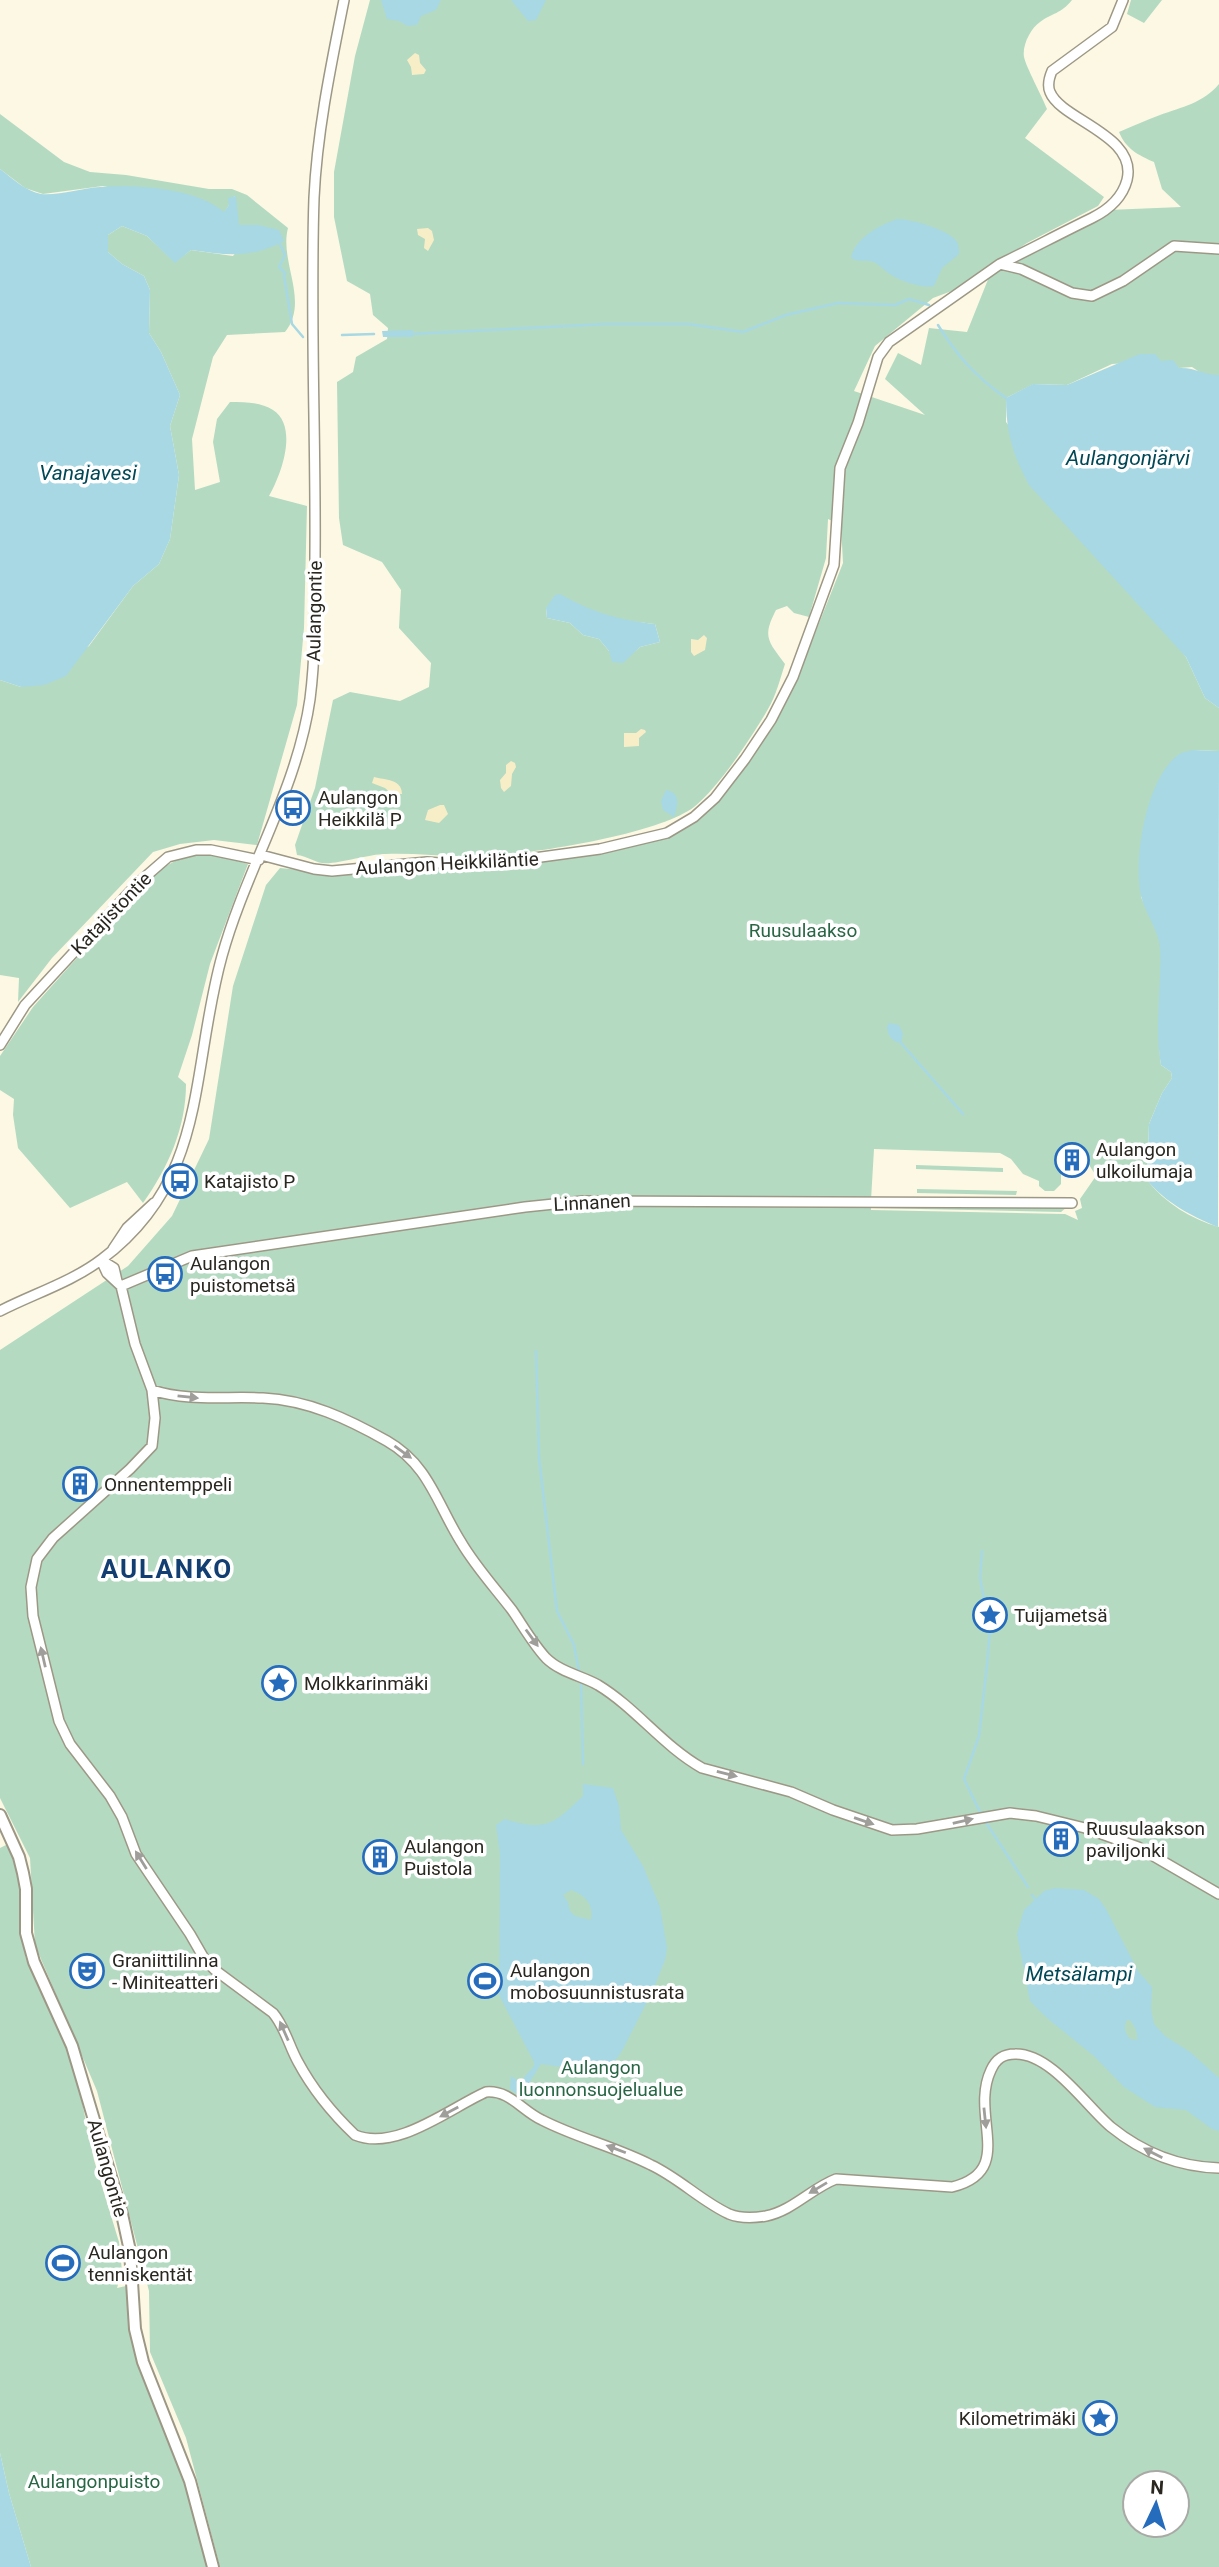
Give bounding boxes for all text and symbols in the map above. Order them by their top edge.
water label: Aulangonjärvi [1065,446,1190,470]
water label: Vanajavesi [39,461,137,485]
street label: Aulangontie [302,560,327,662]
place label: Aulangon Heikkilä P [318,786,402,831]
bus stop icon: Aulangon Heikkilä P [274,789,312,827]
street label: Aulangon Heikkiläntie [355,847,539,880]
street label: Katajistontie [66,867,156,959]
park label: Ruusulaakso [749,919,857,942]
place label: Aulangon ulkoilumaja [1096,1138,1193,1183]
building icon: Aulangon ulkoilumaja [1053,1141,1091,1179]
bus stop icon: Katajisto P [161,1162,199,1200]
place label: Katajisto P [204,1170,295,1193]
street label: Linnanen [553,1189,631,1216]
place label: Aulangon puistometsä [190,1252,296,1297]
bus stop icon: Aulangon puistometsä [146,1255,184,1293]
one-way arrow [177,1392,199,1403]
one-way arrow [394,1445,412,1459]
building icon: Onnentemppeli [61,1465,99,1503]
place label: Onnentemppeli [104,1473,232,1496]
district label: AULANKO [101,1554,233,1584]
place icon: Tuijametsä [971,1596,1009,1634]
place label: Tuijametsä [1014,1604,1108,1627]
one-way arrow [525,1628,539,1647]
one-way arrow [38,1646,49,1668]
place icon: Molkkarinmäki [260,1664,298,1702]
place label: Molkkarinmäki [304,1672,428,1695]
one-way arrow [716,1769,738,1780]
one-way arrow [952,1815,974,1826]
one-way arrow [854,1816,875,1827]
place label: Ruusulaakson paviljonki [1086,1817,1205,1862]
building icon: Ruusulaakson paviljonki [1042,1820,1080,1858]
place label: Aulangon Puistola [404,1835,484,1880]
building icon: Aulangon Puistola [361,1838,399,1876]
one-way arrow [134,1850,147,1869]
place label: Graniittilinna - Miniteatteri [112,1949,219,1994]
theatre icon: Graniittilinna - Miniteatteri [68,1952,106,1990]
place label: Aulangon mobosuunnistusrata [510,1959,685,2004]
sports icon: Aulangon mobosuunnistusrata [466,1962,504,2000]
water label: Metsälampi [1025,1962,1133,1986]
one-way arrow [278,2021,290,2041]
park label: Aulangon luonnonsuojelualue [519,2056,683,2101]
one-way arrow [439,2106,459,2118]
one-way arrow [980,2107,991,2129]
street label: Aulangontie [83,2116,133,2220]
one-way arrow [605,2144,626,2155]
one-way arrow [1143,2148,1163,2159]
one-way arrow [808,2182,827,2194]
place label: Aulangon tenniskentät [88,2241,192,2286]
sports icon: Aulangon tenniskentät [44,2244,82,2282]
place icon: Kilometrimäki [1081,2399,1119,2437]
place label: Kilometrimäki [959,2407,1076,2430]
north arrow [1121,2469,1191,2539]
park label: Aulangonpuisto [28,2470,160,2493]
text: N [1150,2476,1165,2499]

